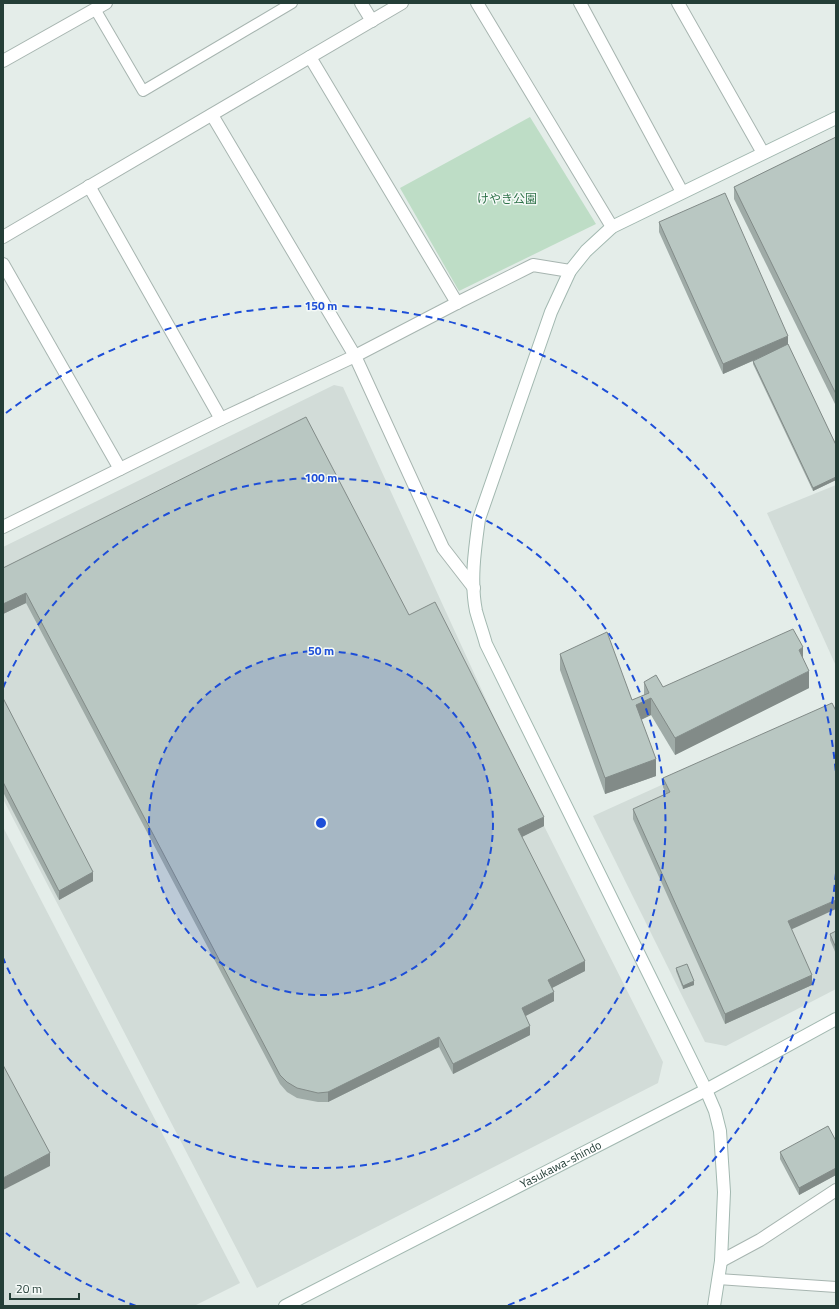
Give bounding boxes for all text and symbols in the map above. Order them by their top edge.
park label: けやき公園 [477,189,537,208]
text: 150 m [305,296,337,315]
text: 100 m [305,468,337,487]
text: 50 m [308,641,334,660]
centre of rings [314,816,328,830]
street label: Yasukawa-shindo [516,1135,605,1193]
scale bar [10,1275,79,1301]
text: 20 m [16,1279,42,1298]

